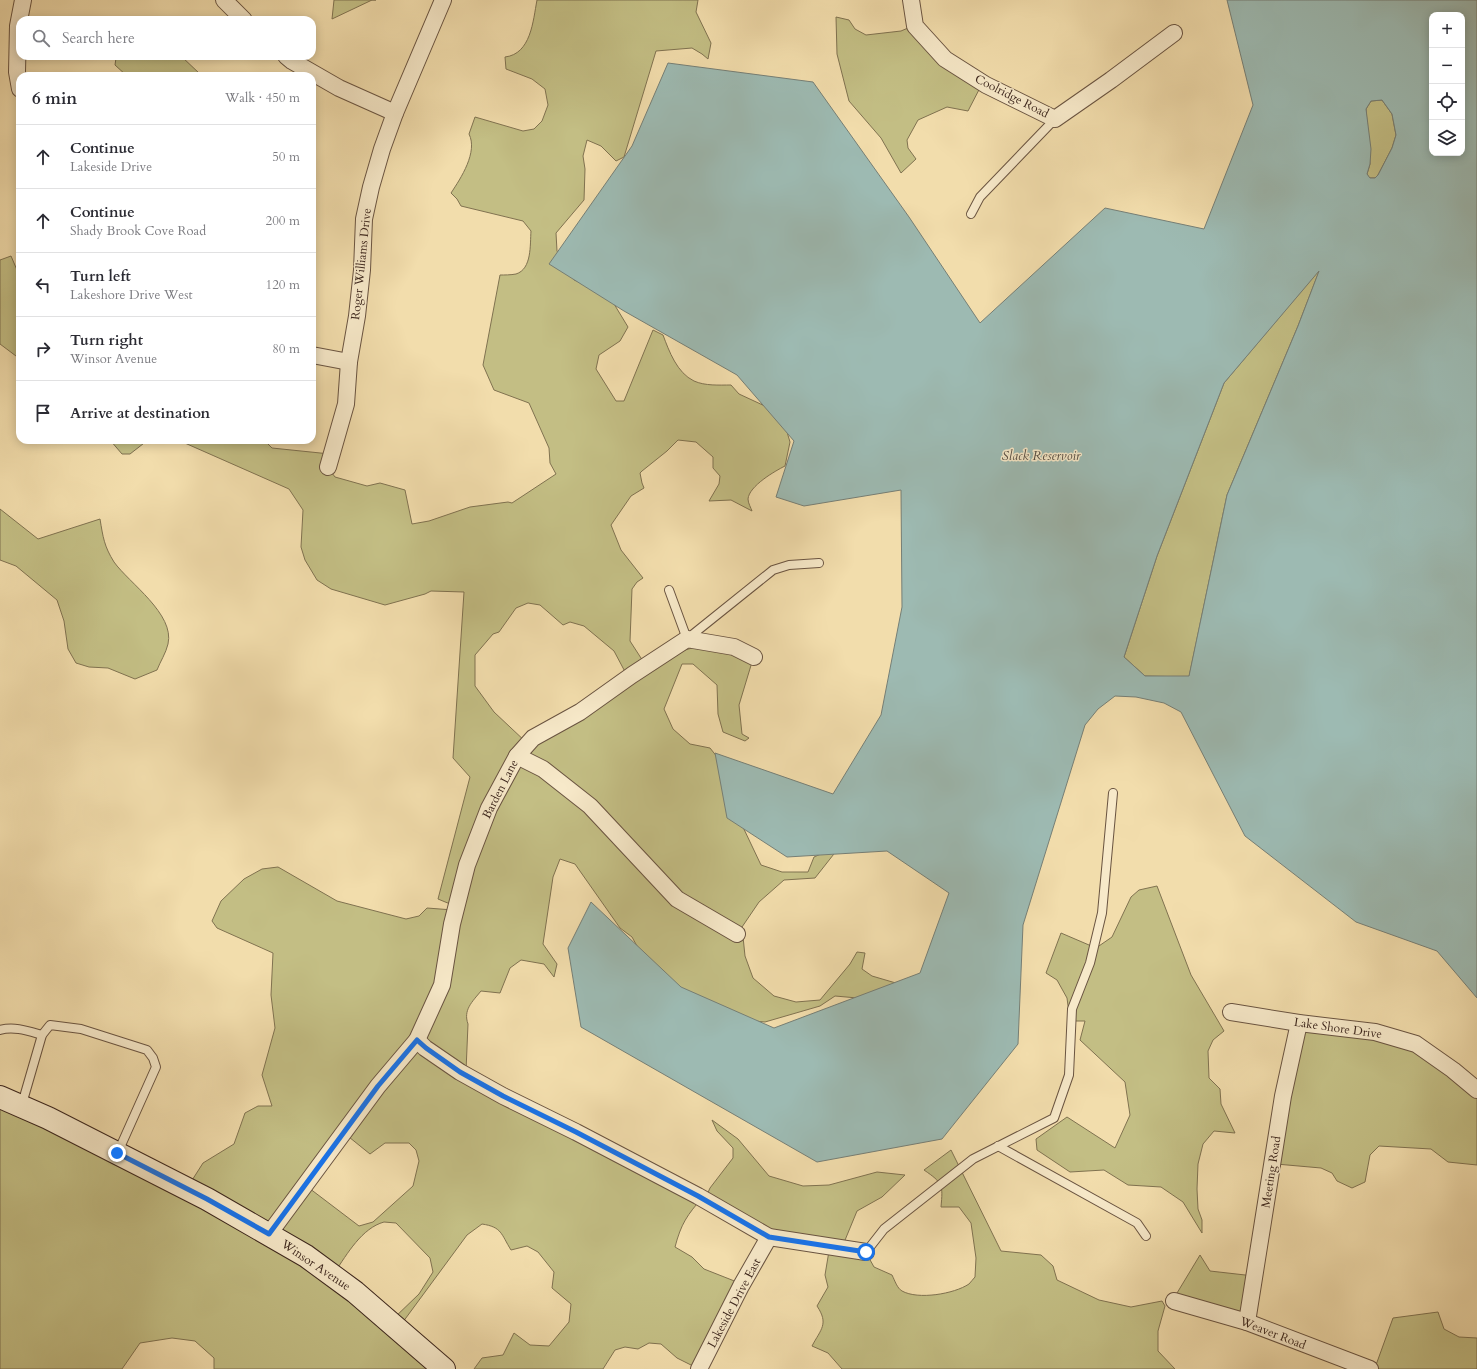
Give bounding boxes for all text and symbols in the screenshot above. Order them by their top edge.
map controls [1429,12,1465,156]
button: + [1429,12,1465,48]
search box [16,16,316,60]
icon: search [30,27,52,49]
text: Search here [62,28,135,48]
button: − [1429,48,1465,84]
street label: Coolridge Road [972,70,1052,122]
button: locate [1429,84,1465,120]
text: 6 min [32,87,77,110]
text: Walk · 450 m [225,89,300,107]
button: layers [1429,120,1465,156]
text: Continue [70,138,135,158]
icon: ahead [32,146,54,168]
text: 50 m [272,148,300,166]
text: Lakeside Drive [70,158,152,176]
text: Continue [70,202,135,222]
street label: Roger Williams Drive [347,207,375,321]
icon: ahead [32,210,54,232]
text: 200 m [266,212,300,230]
text: Shady Brook Cove Road [70,222,206,240]
text: Turn left [70,266,131,286]
icon: left [32,274,54,296]
text: 120 m [266,276,300,294]
text: Lakeshore Drive West [70,286,193,304]
text: Turn right [70,330,143,350]
icon: right [32,338,54,360]
text: 80 m [272,340,300,358]
text: Winsor Avenue [70,350,157,368]
icon: arrive [32,402,54,424]
text: Arrive at destination [70,403,210,423]
water label: Slack Reservoir [1002,447,1081,465]
street label: Barden Lane [478,757,522,821]
street label: Lake Shore Drive [1293,1014,1383,1042]
street label: Meeting Road [1257,1134,1285,1209]
route end [108,1144,126,1162]
street label: Winsor Avenue [277,1235,354,1294]
route start [857,1243,875,1261]
street label: Lakeside Drive East [704,1255,764,1351]
street label: Weaver Road [1237,1313,1309,1353]

